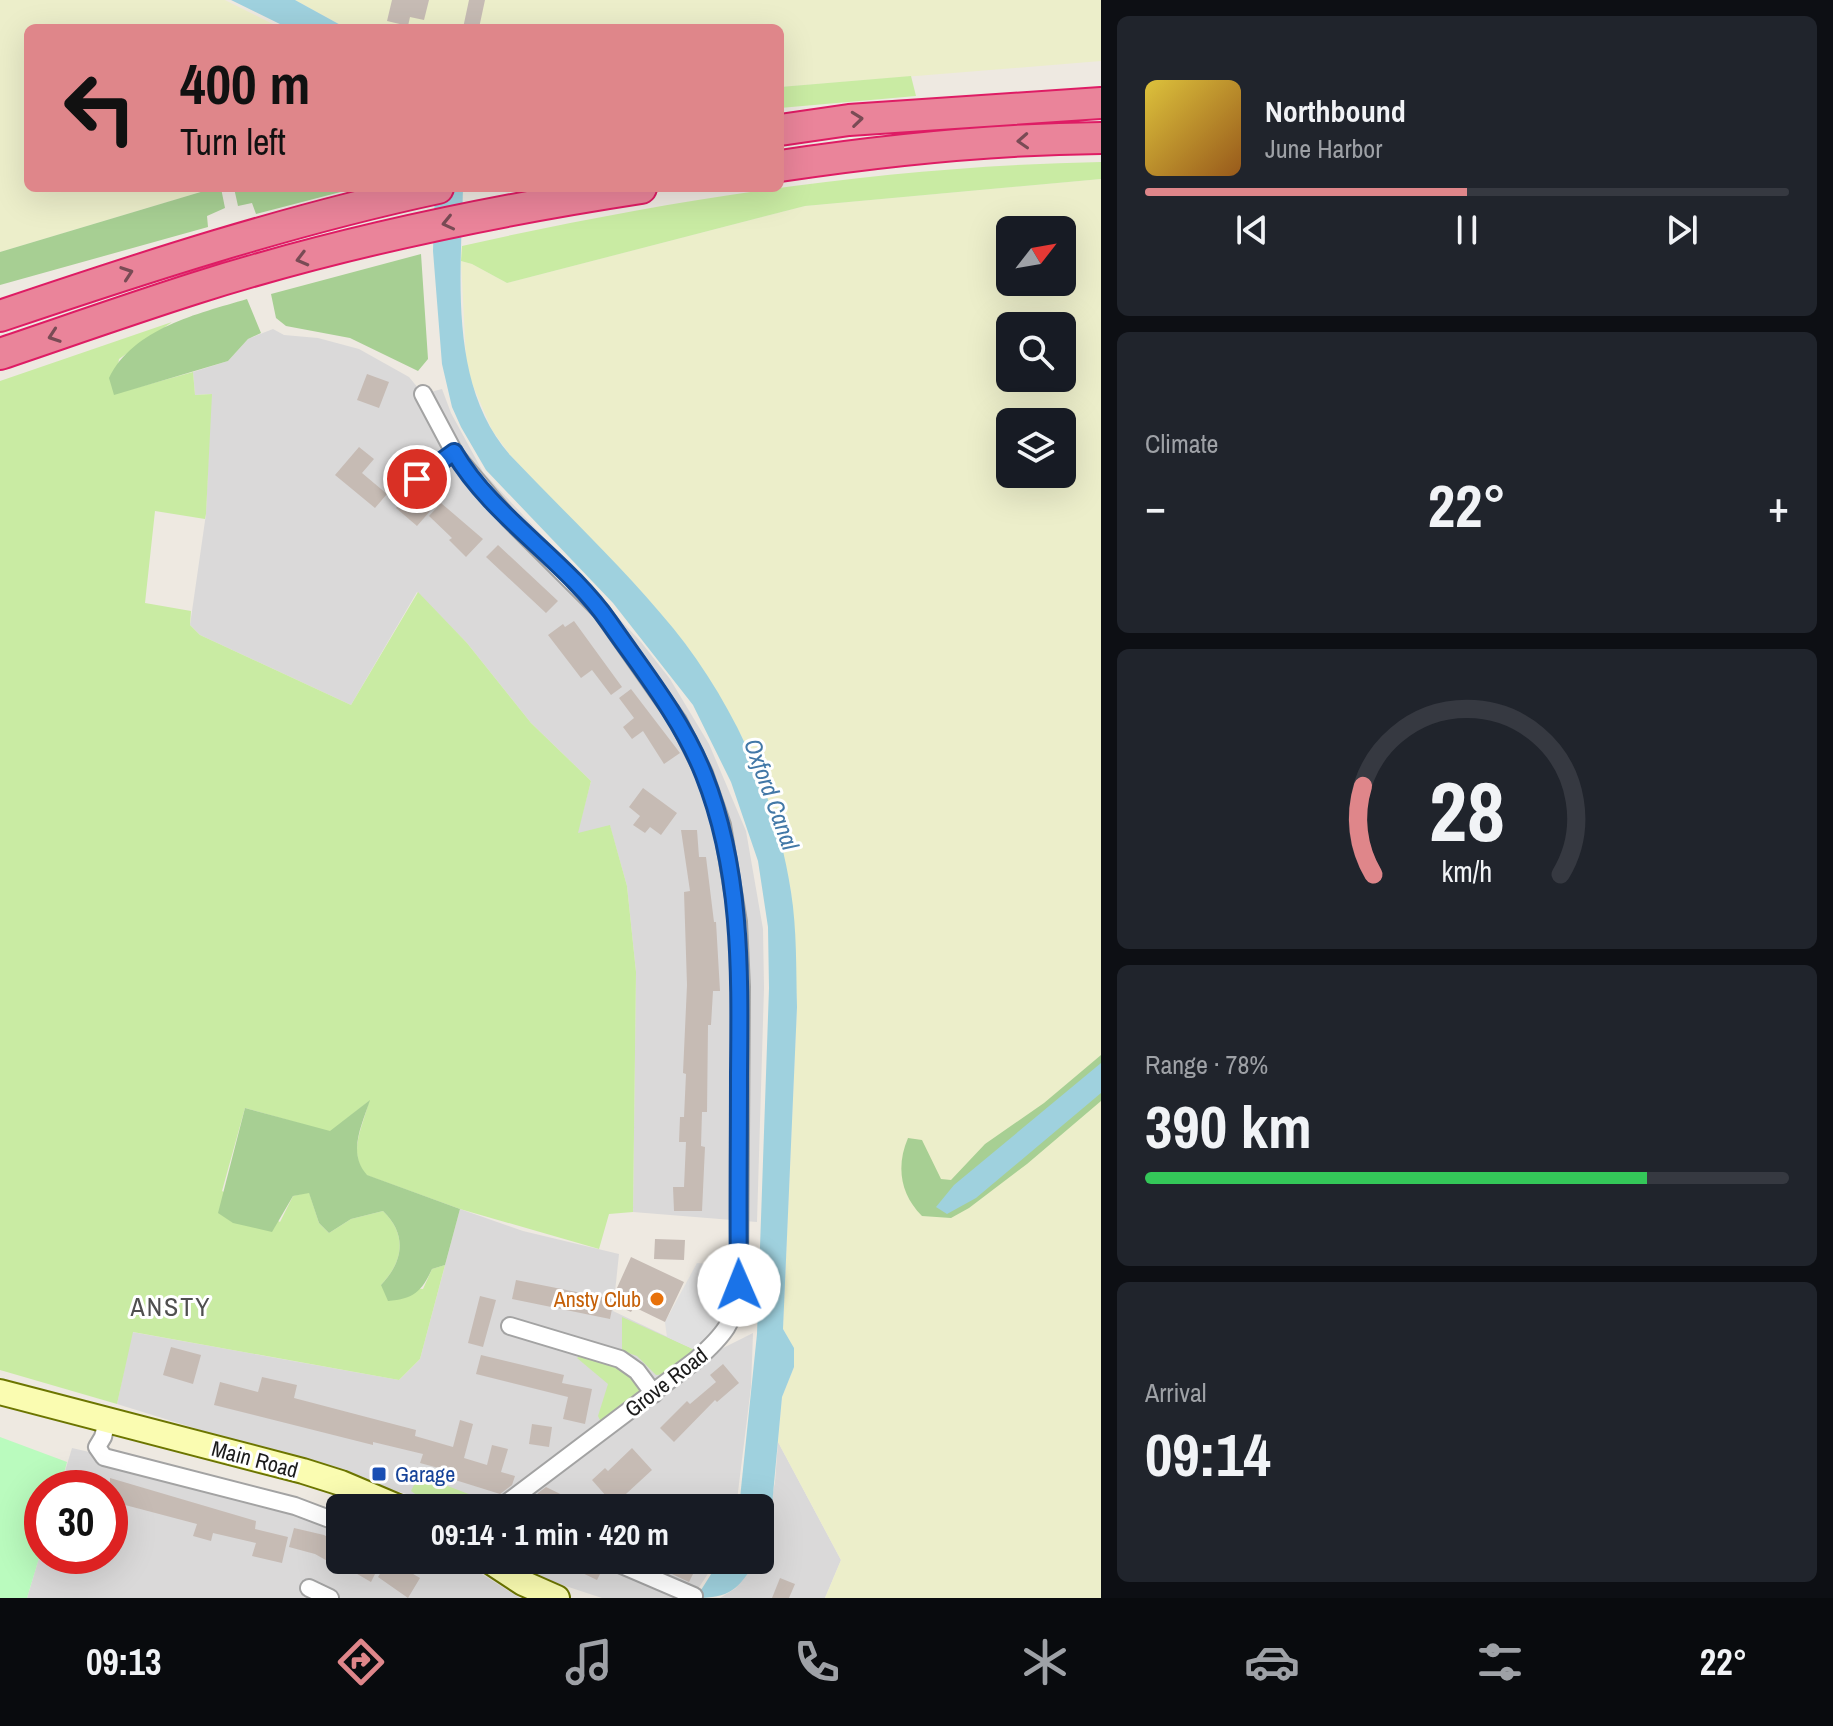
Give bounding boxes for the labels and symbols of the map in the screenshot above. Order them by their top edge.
one-way arrow [851,111,864,128]
one-way arrow [1016,132,1029,149]
one-way arrow [442,214,456,231]
north arrow [996,216,1076,296]
one-way arrow [295,250,309,267]
one-way arrow [119,267,133,283]
one-way arrow [47,326,61,342]
pin [383,445,451,513]
water label: Oxford Canal [737,734,807,855]
position arrow [697,1243,781,1327]
place label: Ansty Club [553,1284,641,1314]
district label: ANSTY [129,1289,212,1324]
marker: Ansty Club [648,1290,666,1308]
street label: Grove Road [618,1340,714,1424]
street label: Main Road [208,1433,302,1485]
place label: Garage [395,1459,455,1489]
marker: Garage [370,1465,388,1483]
speed limit sign: 30 [24,1470,128,1574]

